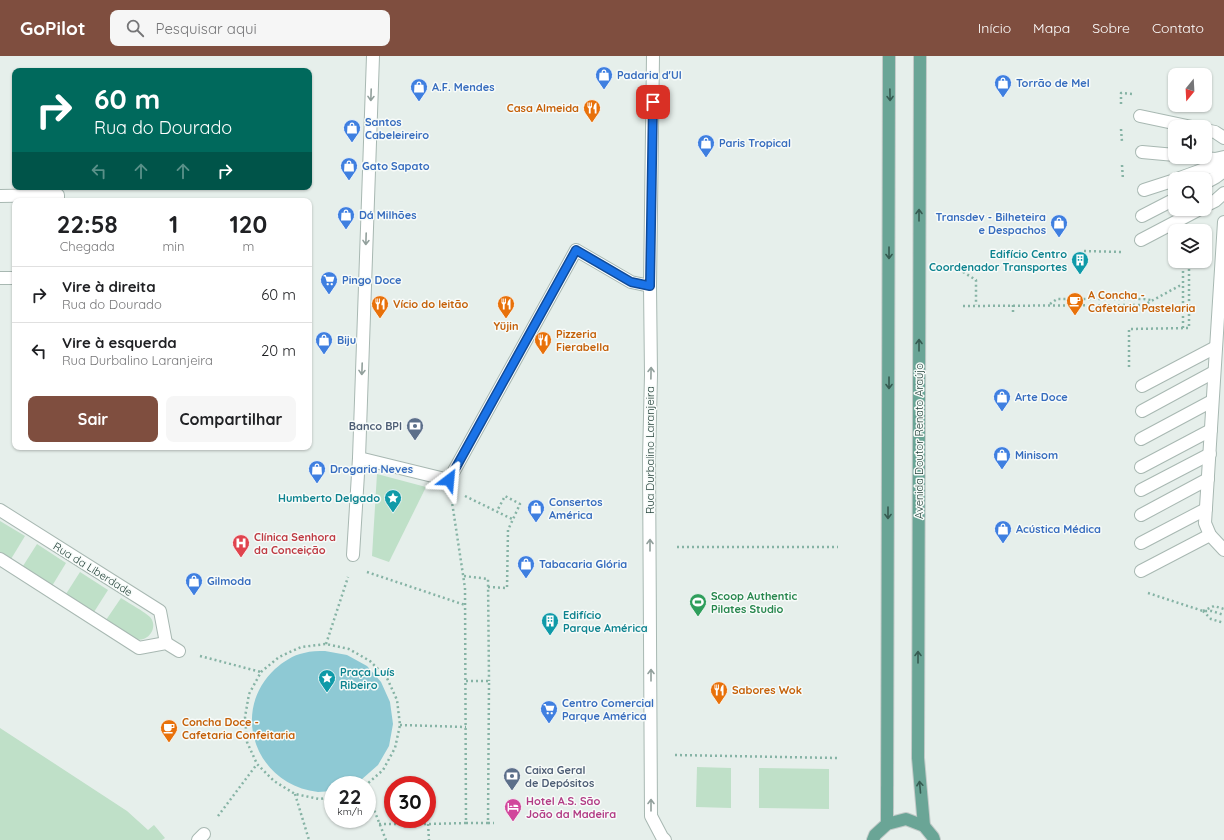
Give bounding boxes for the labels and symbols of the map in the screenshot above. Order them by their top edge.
shop icon: Padaria d'Ul [594,65,614,90]
place label: Padaria d'Ul [617,68,682,82]
north arrow [1168,68,1212,112]
shop icon: Torrão de Mel [993,73,1013,98]
place label: Torrão de Mel [1016,76,1090,90]
shop icon: A.F. Mendes [409,77,429,102]
place label: A.F. Mendes [432,80,495,94]
pin [636,85,670,119]
one-way arrow [367,88,375,101]
one-way arrow [886,88,894,101]
restaurant icon: Casa Almeida [582,98,602,123]
place label: Casa Almeida [507,101,579,115]
place label: Santos Cabeleireiro [365,115,429,142]
shop icon: Santos Cabeleireiro [342,118,362,143]
shop icon: Paris Tropical [696,133,716,158]
place label: Paris Tropical [719,136,791,150]
shop icon: Gato Sapato [339,156,359,181]
place label: Gato Sapato [362,159,430,173]
shop icon: Dá Milhões [336,205,356,230]
place label: Dá Milhões [359,208,417,222]
one-way arrow [915,209,923,222]
place label: Transdev - Bilheteira e Despachos [936,210,1046,237]
shop icon: Transdev - Bilheteira e Despachos [1049,213,1069,238]
one-way arrow [363,232,370,245]
one-way arrow [885,246,893,259]
place label: Edifício Centro Coordenador Transportes [929,247,1067,274]
building icon: Edifício Centro Coordenador Transportes [1070,250,1090,275]
supermarket icon: Pingo Doce [319,270,339,295]
place label: Pingo Doce [342,273,402,287]
place label: A Concha - Cafetaria Pastelaria [1088,288,1196,315]
cafe icon: A Concha - Cafetaria Pastelaria [1065,291,1085,316]
restaurant icon: Vício do leitão [370,294,390,319]
restaurant icon: Yüjin [496,294,516,319]
place label: Vício do leitão [393,297,469,311]
place label: Yüjin [494,319,518,333]
place label: Pizzeria Fierabella [556,327,609,354]
shop icon: Biju [314,330,334,355]
restaurant icon: Pizzeria Fierabella [533,330,553,355]
place label: Biju [337,333,356,347]
one-way arrow [915,339,923,352]
one-way arrow [358,362,366,375]
street label: Avenida Doutor Renato Araújo [912,363,926,519]
one-way arrow [647,367,655,380]
one-way arrow [885,376,893,389]
street label: Rua Durbalino Laranjeira [643,386,657,514]
shop icon: Arte Doce [992,387,1012,412]
place label: Arte Doce [1015,390,1068,404]
bank icon: Banco BPI [405,416,425,441]
place label: Banco BPI [349,419,402,433]
shop icon: Minisom [992,445,1012,470]
place label: Minisom [1015,448,1058,462]
shop icon: Drogaria Neves [307,459,327,484]
position arrow [428,459,470,501]
place label: Drogaria Neves [330,462,413,476]
place icon: Humberto Delgado [383,488,403,513]
place label: Humberto Delgado [278,491,380,505]
place label: Consertos América [549,495,603,522]
shop icon: Consertos América [526,498,546,523]
one-way arrow [884,506,892,519]
shop icon: Acústica Médica [993,519,1013,544]
place label: Acústica Médica [1016,522,1101,536]
place label: Clínica Senhora da Conceição [254,530,336,557]
hospital icon: Clínica Senhora da Conceição [231,533,251,558]
street label: Rua da Liberdade [51,539,135,599]
one-way arrow [646,539,654,552]
shop icon: Tabacaria Glória [516,554,536,579]
place label: Tabacaria Glória [539,557,627,571]
shop icon: Gilmoda [184,571,204,596]
place label: Gilmoda [207,574,251,588]
place label: Scoop Authentic Pilates Studio [711,589,797,616]
sports icon: Scoop Authentic Pilates Studio [688,592,708,617]
place label: Edifício Parque América [563,608,648,635]
building icon: Edifício Parque América [540,611,560,636]
one-way arrow [914,651,922,664]
place label: Praça Luís Ribeiro [340,665,394,692]
place icon: Praça Luís Ribeiro [317,668,337,693]
one-way arrow [647,669,655,682]
restaurant icon: Sabores Wok [709,680,729,705]
place label: Sabores Wok [732,683,802,697]
place label: Centro Comercial Parque América [562,696,654,723]
supermarket icon: Centro Comercial Parque América [539,699,559,724]
place label: Concha Doce - Cafetaria Confeitaria [182,715,295,742]
cafe icon: Concha Doce - Cafetaria Confeitaria [159,718,179,743]
place label: Caixa Geral de Depósitos [525,763,594,790]
bank icon: Caixa Geral de Depósitos [502,766,522,791]
speed limit sign: 30 [384,776,436,828]
one-way arrow [917,781,924,794]
place label: Hotel A.S. São João da Madeira [526,794,616,821]
hotel icon: Hotel A.S. São João da Madeira [503,797,523,822]
one-way arrow [647,799,655,812]

